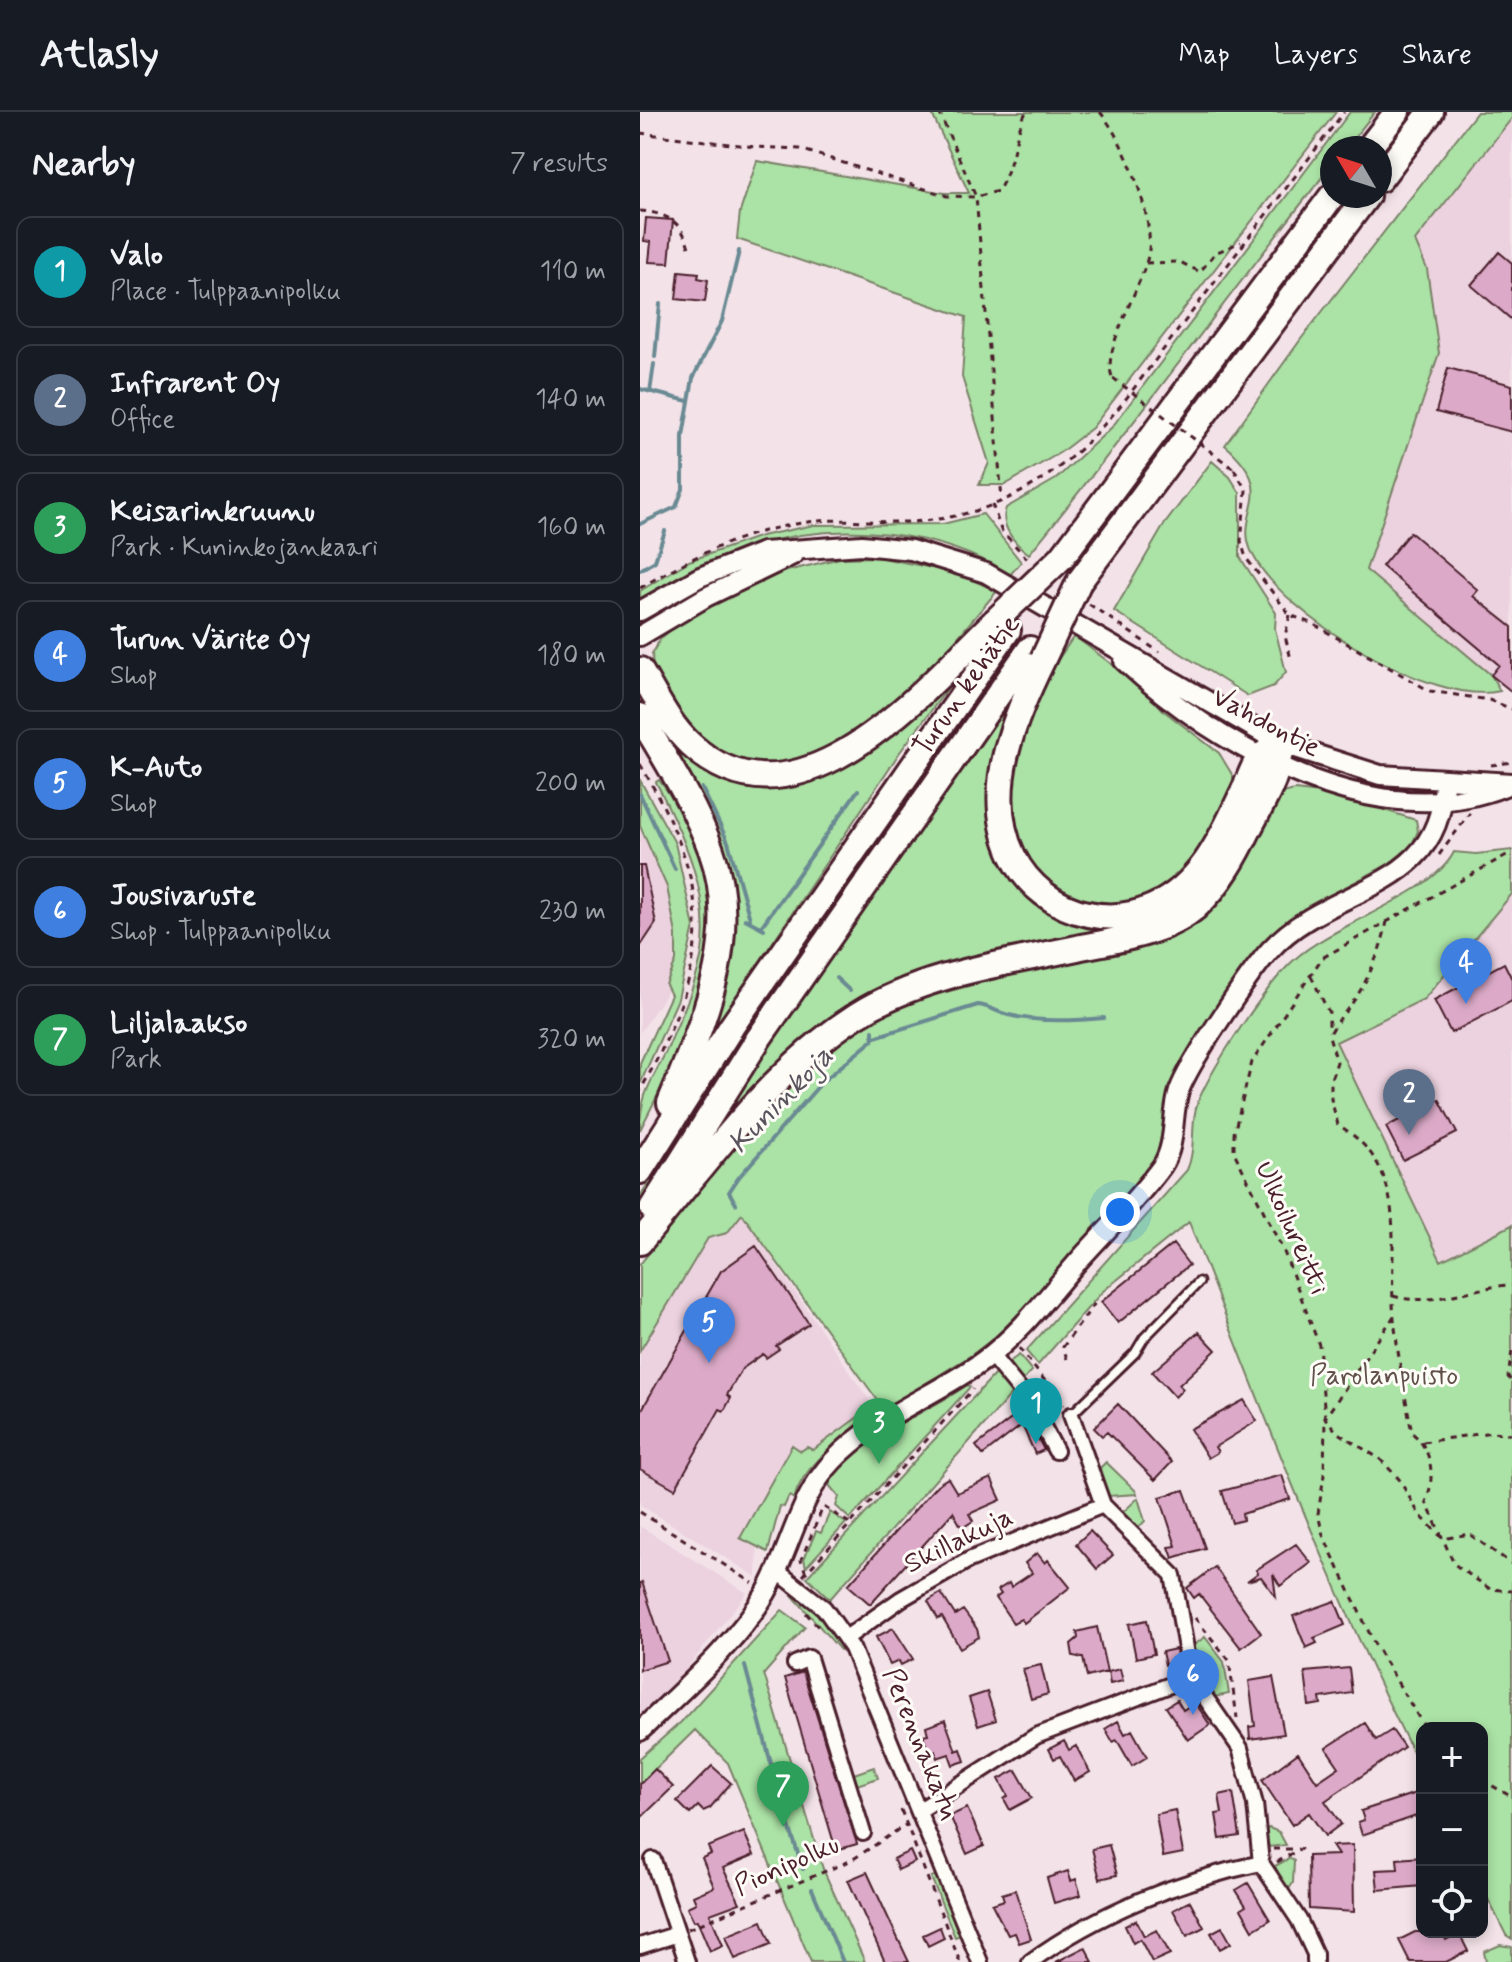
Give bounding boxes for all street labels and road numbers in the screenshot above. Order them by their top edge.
street label: Turun kehätie [905,608,1029,764]
street label: Vahdontie [1205,679,1327,767]
street label: Ulkoilureitti [1245,1155,1337,1301]
street label: Skillakuja [898,1499,1020,1583]
street label: Perennakatu [873,1663,967,1825]
street label: Pionipolku [729,1826,845,1906]

